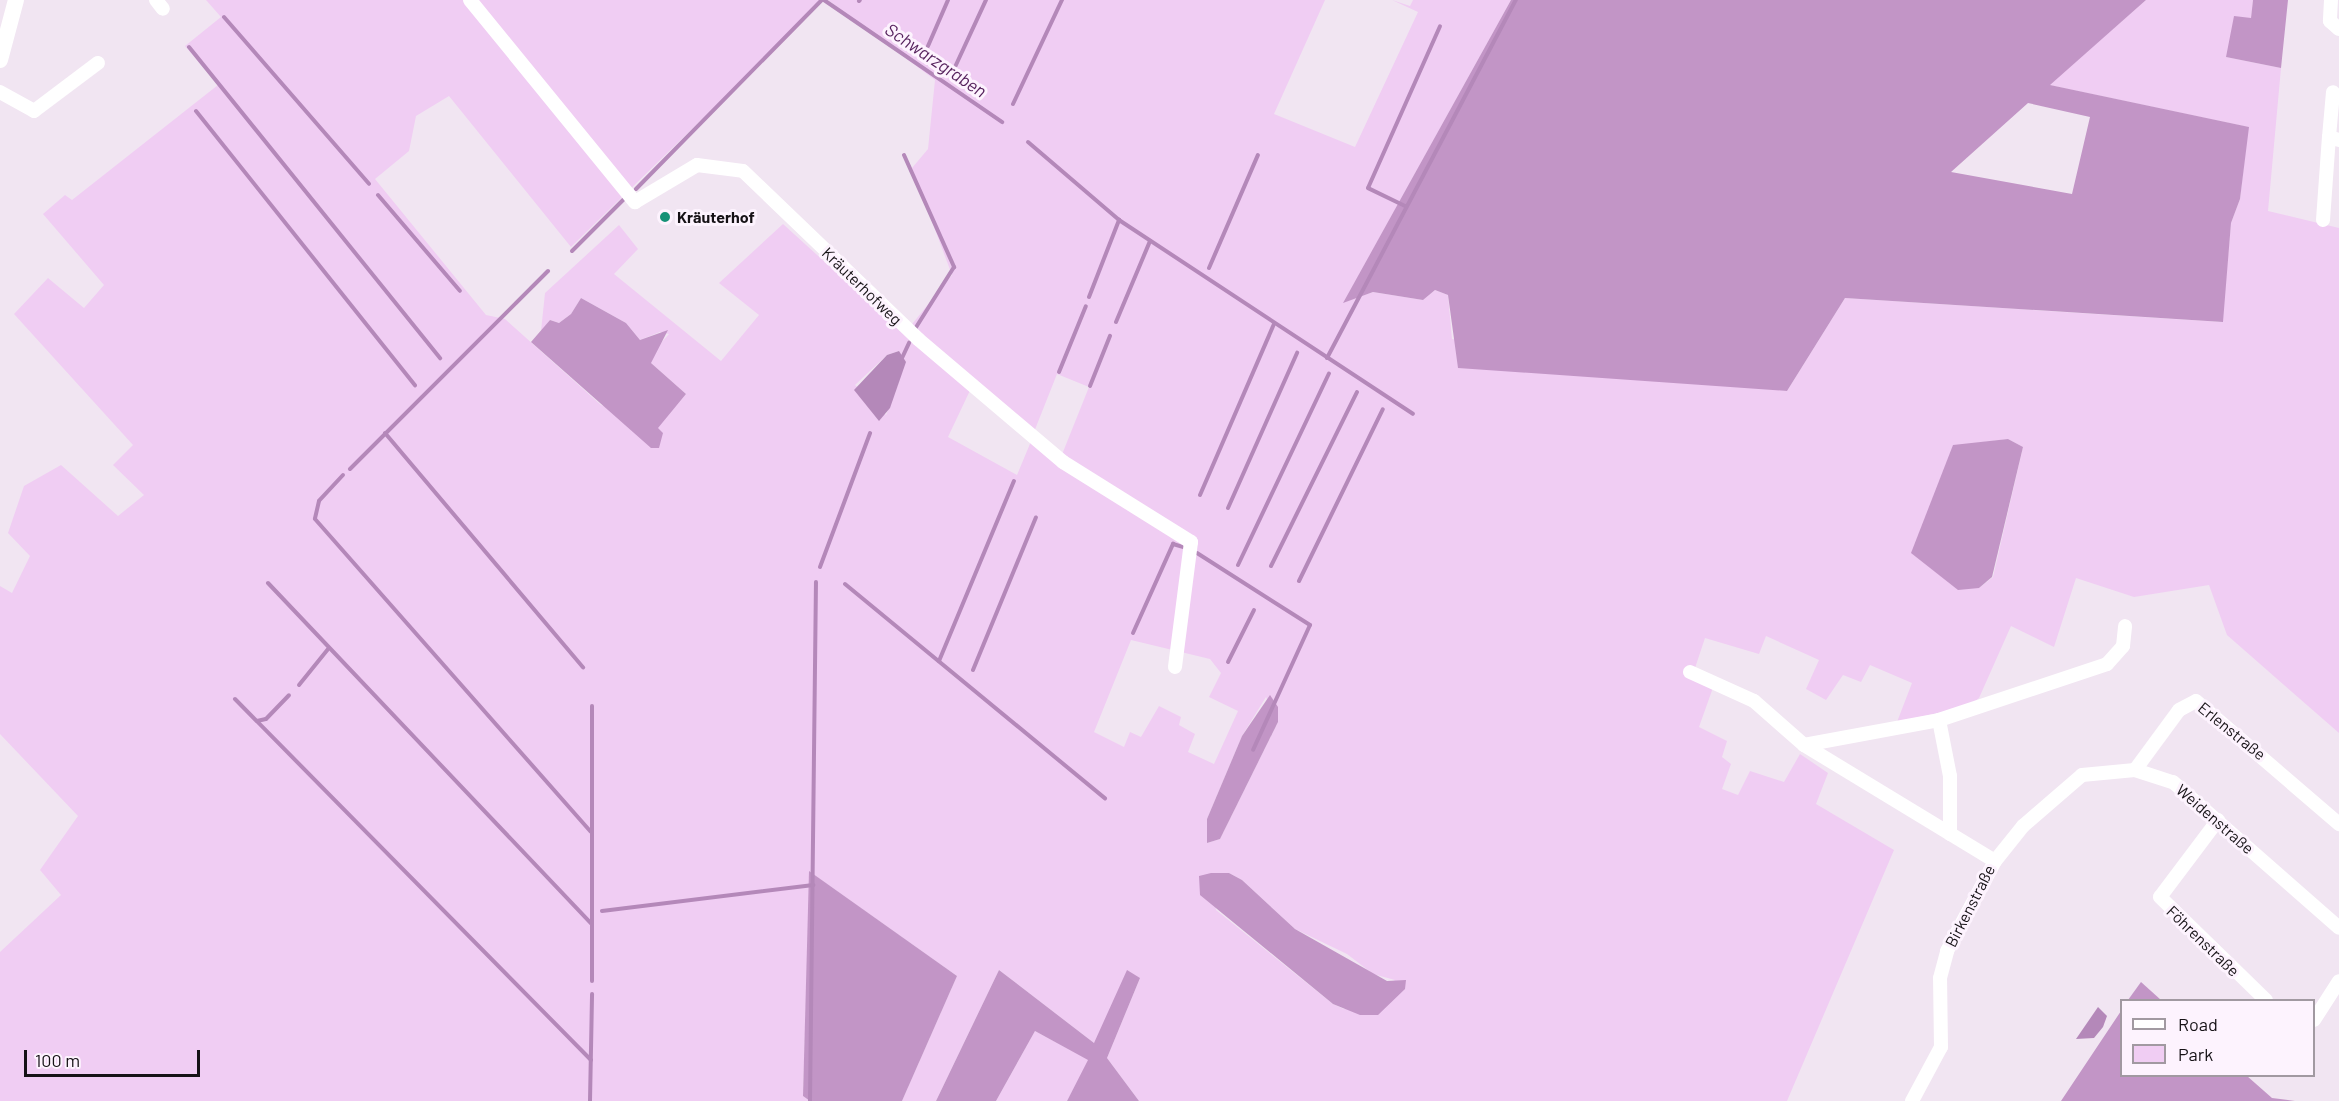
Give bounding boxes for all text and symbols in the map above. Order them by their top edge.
water label: Schwarzgraben [881,18,991,102]
place label: Kräuterhof [677,207,755,227]
marker: Kräuterhof [658,210,672,224]
street label: Kräuterhofweg [818,243,906,329]
street label: Erlenstraße [2194,698,2270,764]
street label: Weidenstraße [2172,780,2258,858]
street label: Birkenstraße [1941,862,1999,950]
street label: Föhrenstraße [2163,902,2243,980]
legend [2120,999,2315,1077]
text: Road [2178,1013,2218,1035]
scale bar [27,1038,202,1076]
text: Park [2178,1043,2213,1065]
text: 100 m [35,1049,80,1071]

